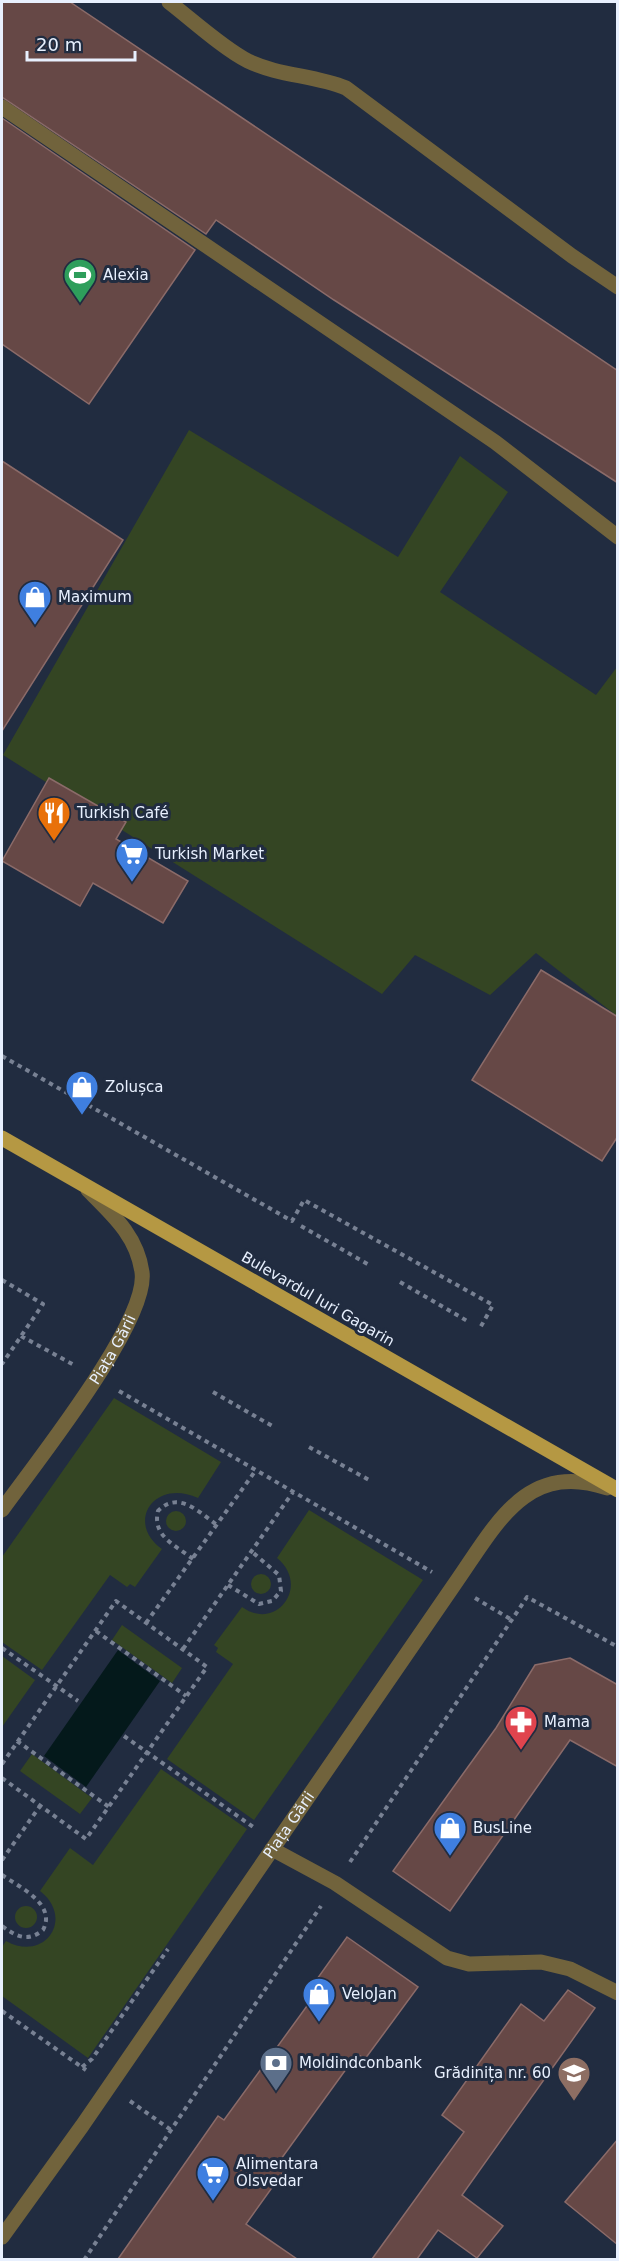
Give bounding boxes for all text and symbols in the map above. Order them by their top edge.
scale bar [27,24,135,62]
text: 20 m [36,34,82,55]
sports icon: Alexia [62,257,98,304]
place label: Alexia [103,266,149,284]
shop icon: Maximum [17,579,53,626]
place label: Maximum [58,588,132,606]
restaurant icon: Turkish Café [36,795,72,842]
place label: Turkish Café [76,804,169,822]
supermarket icon: Turkish Market [114,836,150,883]
place label: Turkish Market [154,845,264,863]
shop icon: Zolușca [64,1069,100,1116]
place label: Zolușca [105,1078,163,1096]
street label: Bulevardul Iuri Gagarin [238,1248,398,1350]
street label: Piața Gării [86,1312,140,1388]
pharmacy icon: Mama [503,1704,539,1751]
place label: Mama [544,1713,590,1731]
street label: Piața Gării [260,1788,318,1862]
shop icon: BusLine [432,1810,468,1857]
place label: BusLine [473,1819,532,1837]
shop icon: VeloJan [301,1976,337,2023]
place label: VeloJan [342,1985,397,2003]
bank icon: Moldindconbank [258,2045,294,2092]
place label: Moldindconbank [299,2054,422,2072]
school or university icon: Grădinița nr. 60 [556,2055,592,2102]
place label: Grădinița nr. 60 [434,2064,551,2082]
supermarket icon: Alimentara Olsvedar [195,2155,231,2202]
place label: Alimentara Olsvedar [236,2155,318,2190]

